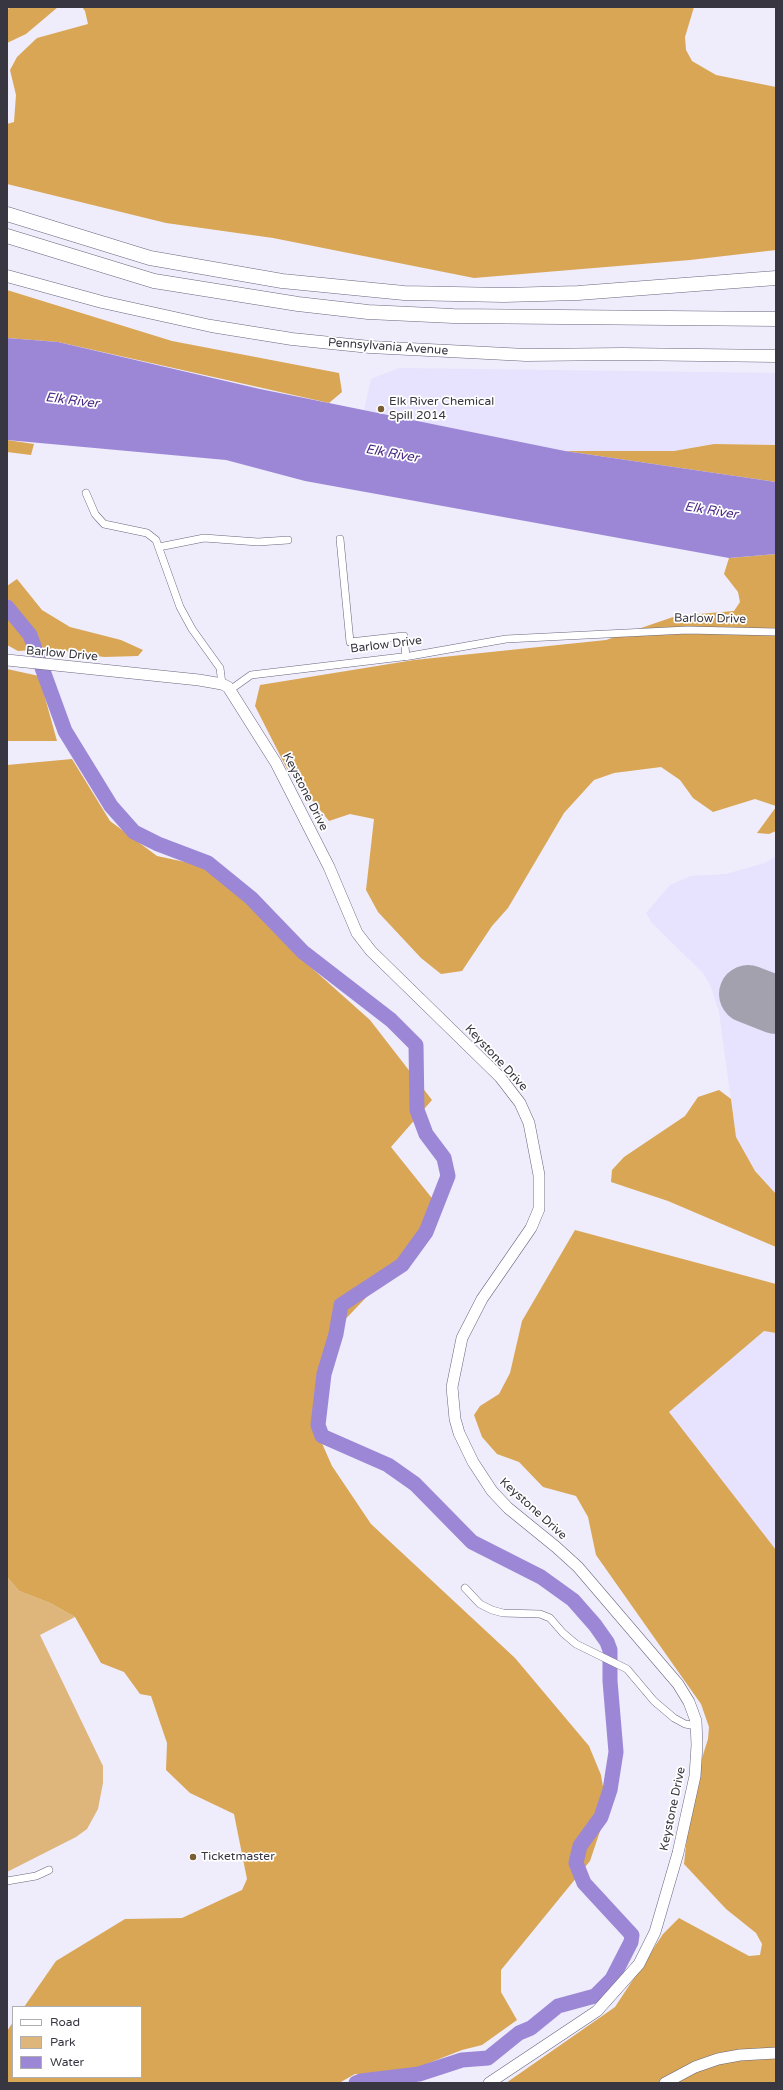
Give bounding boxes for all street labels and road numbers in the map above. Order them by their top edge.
street label: Pennsylvania Avenue [327,336,449,358]
street label: Barlow Drive [674,611,746,627]
street label: Barlow Drive [349,633,423,657]
street label: Barlow Drive [25,644,99,664]
street label: Keystone Drive [279,751,331,833]
street label: Keystone Drive [462,1022,530,1094]
street label: Keystone Drive [496,1475,570,1543]
street label: Keystone Drive [657,1766,689,1852]

